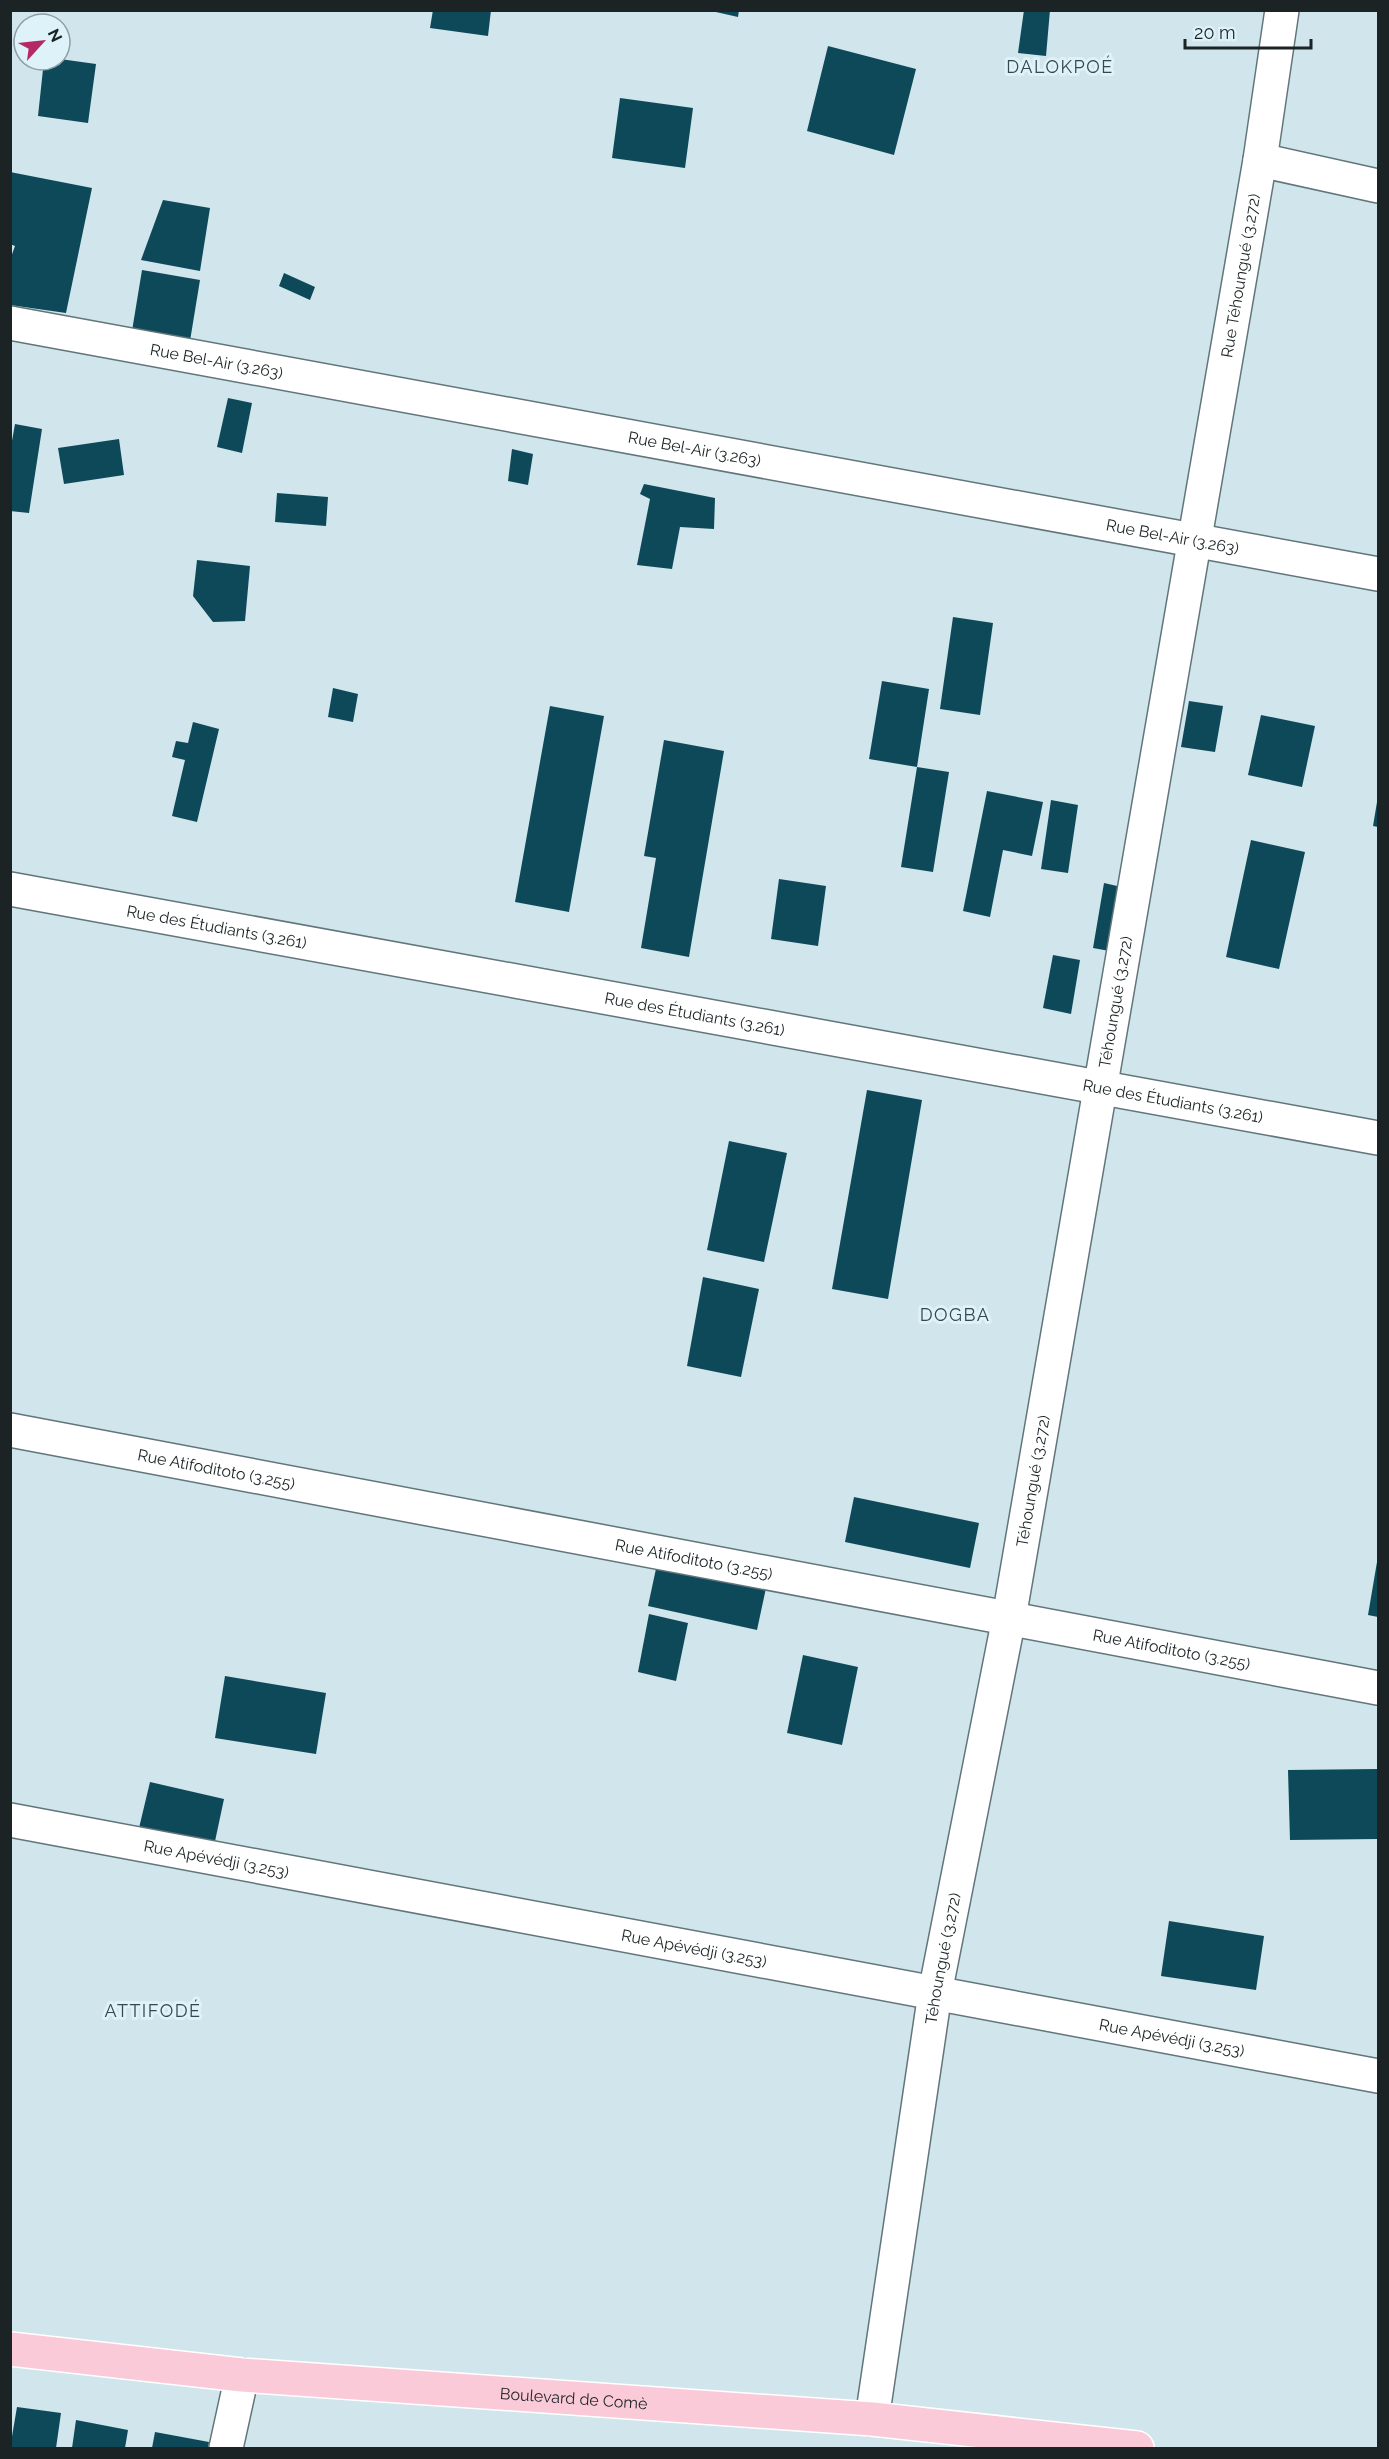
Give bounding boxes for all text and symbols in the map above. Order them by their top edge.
north arrow [12,12,72,72]
scale bar [1185,12,1311,50]
text: 20 m [1194,22,1236,43]
text: N [44,26,66,45]
district label: DALOKPOÉ [1006,55,1114,77]
street label: Rue Téhoungué (3.272) [1217,192,1264,359]
street label: Rue Bel-Air (3.263) [149,339,284,382]
street label: Rue Bel-Air (3.263) [627,427,762,470]
street label: Rue Bel-Air (3.263) [1105,515,1240,558]
street label: Rue des Étudiants (3.261) [125,901,308,952]
street label: Téhoungué (3.272) [1094,935,1136,1069]
street label: Rue des Étudiants (3.261) [603,988,786,1039]
street label: Rue des Étudiants (3.261) [1081,1075,1264,1126]
district label: DOGBA [920,1304,990,1325]
street label: Téhoungué (3.272) [1012,1414,1053,1548]
street label: Rue Atifoditoto (3.255) [136,1445,297,1493]
street label: Rue Atifoditoto (3.255) [614,1535,774,1583]
street label: Rue Atifoditoto (3.255) [1091,1625,1252,1673]
street label: Rue Apévédji (3.253) [142,1836,291,1882]
street label: Téhoungué (3.272) [921,1891,964,2025]
street label: Rue Apévédji (3.253) [620,1925,768,1971]
district label: ATTIFODÉ [104,1999,202,2021]
street label: Rue Apévédji (3.253) [1098,2015,1246,2060]
street label: Boulevard de Comè [499,2384,648,2413]

